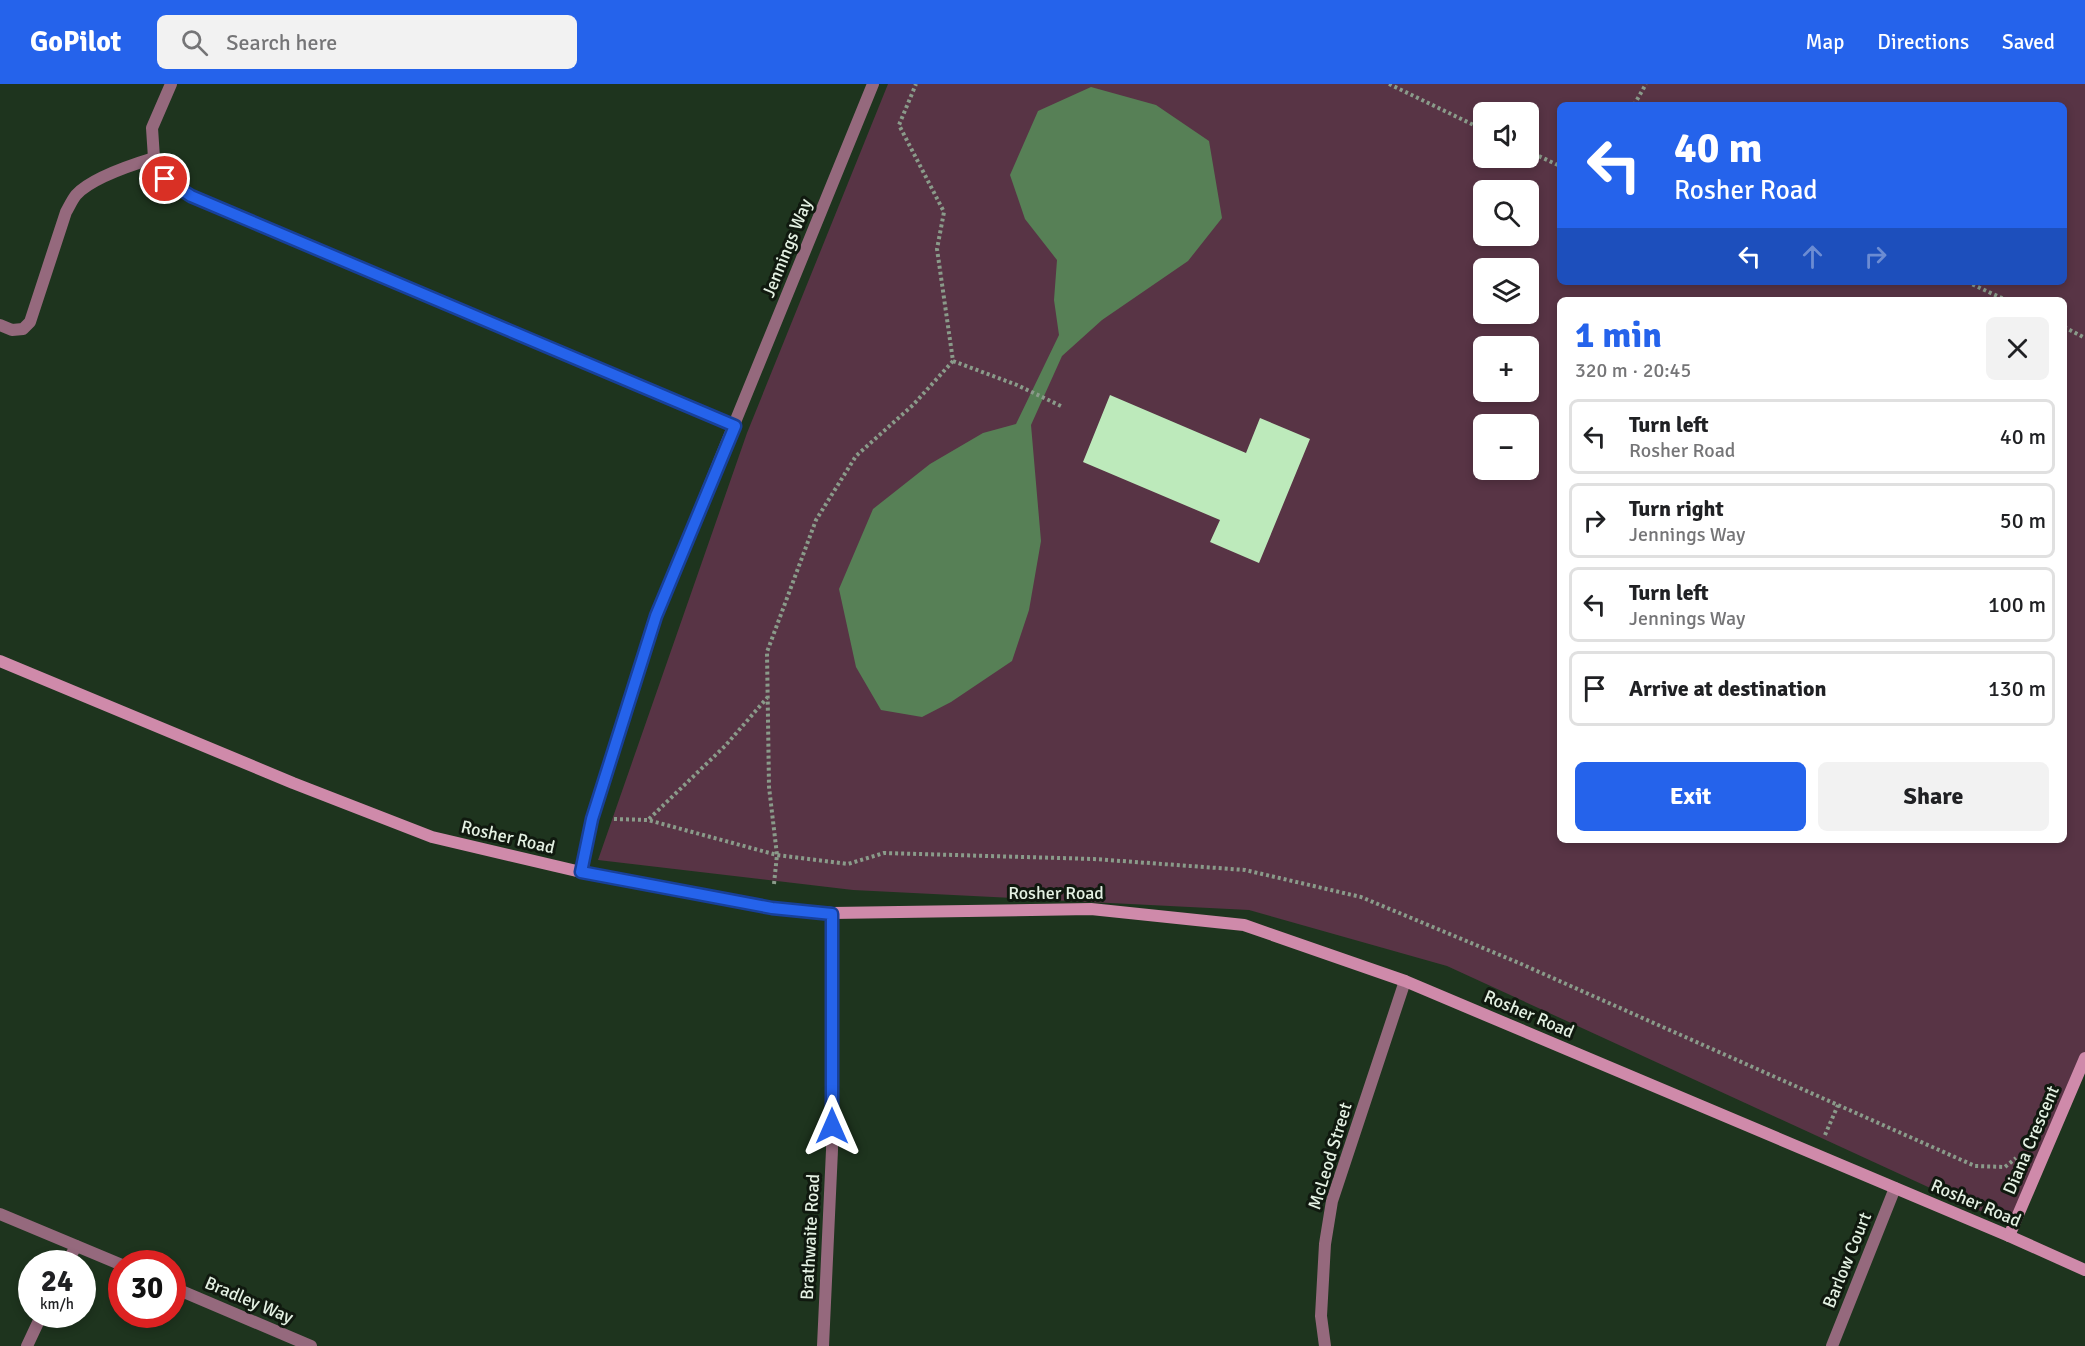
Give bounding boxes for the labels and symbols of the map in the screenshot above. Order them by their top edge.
pin [139,153,190,204]
street label: Jennings Way [757,195,817,301]
street label: Rosher Road [459,816,557,858]
street label: Rosher Road [1008,882,1104,904]
street label: Rosher Road [1481,985,1577,1043]
street label: Diana Crescent [1998,1082,2064,1198]
position arrow [800,1094,864,1158]
street label: McLeod Street [1303,1100,1357,1212]
street label: Brathwaite Road [796,1173,824,1301]
street label: Rosher Road [1928,1174,2024,1232]
street label: Barlow Court [1818,1209,1876,1311]
speed limit sign: 30 [108,1250,186,1328]
street label: Bradley Way [201,1272,297,1329]

